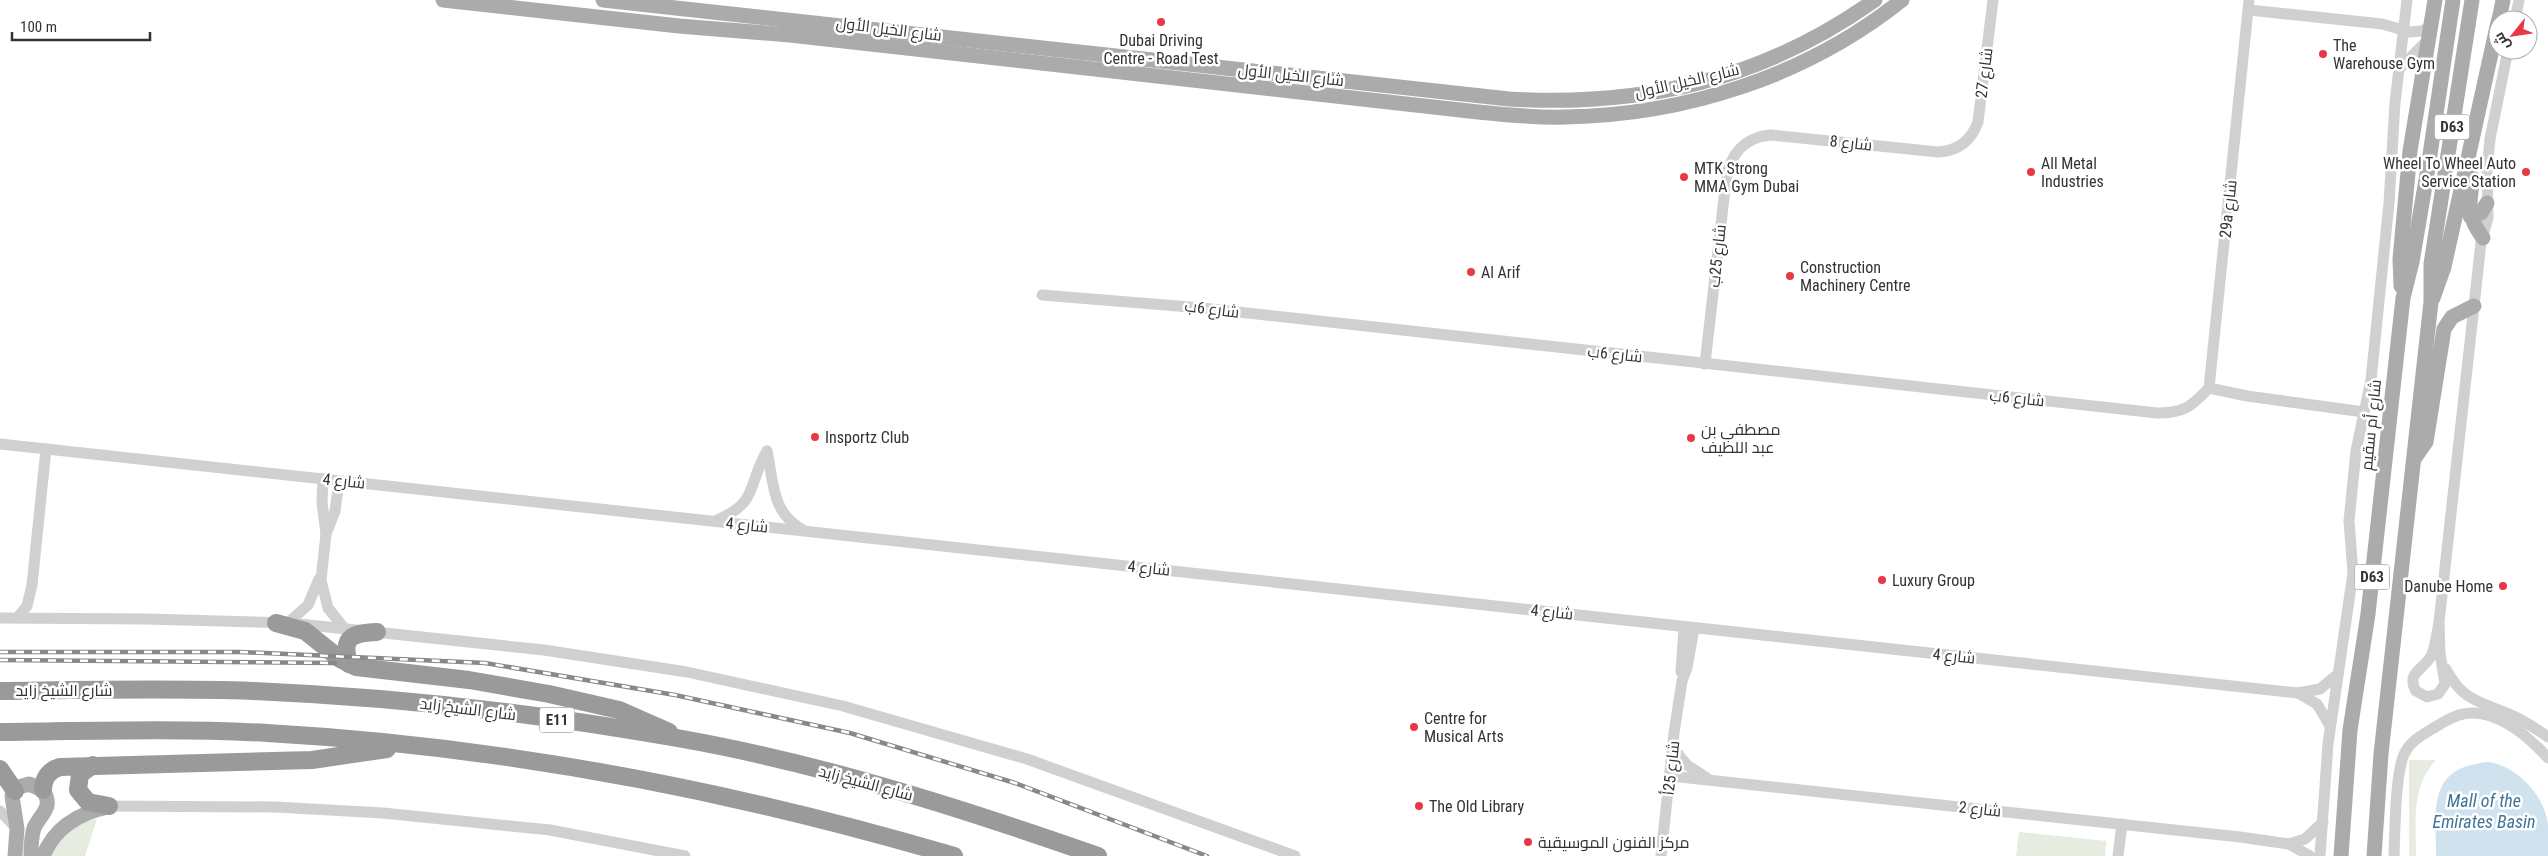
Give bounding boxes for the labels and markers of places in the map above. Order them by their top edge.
marker: Dubai Driving Centre - Road Test [1155,16,1167,28]
place label: Dubai Driving Centre - Road Test [1103,31,1219,68]
place label: The Warehouse Gym [2333,36,2435,73]
marker: The Warehouse Gym [2317,48,2329,60]
place label: All Metal Industries [2041,154,2104,191]
place label: Wheel To Wheel Auto Service Station [2383,154,2516,191]
place label: MTK Strong MMA Gym Dubai [1694,159,1799,196]
marker: All Metal Industries [2025,166,2037,178]
marker: Wheel To Wheel Auto Service Station [2520,166,2532,178]
marker: MTK Strong MMA Gym Dubai [1678,171,1690,183]
place label: Construction Machinery Centre [1800,258,1910,295]
place label: Al Arif [1481,263,1520,282]
marker: Al Arif [1465,266,1477,278]
marker: Construction Machinery Centre [1784,270,1796,282]
place label: مصطفي بن عبد اللطيف [1701,420,1780,457]
place label: Insportz Club [825,428,909,447]
marker: Insportz Club [809,431,821,443]
marker: مصطفي بن عبد اللطيف [1685,432,1697,444]
place label: Luxury Group [1892,571,1975,590]
marker: Luxury Group [1876,574,1888,586]
place label: Danube Home [2404,577,2493,596]
marker: Danube Home [2497,580,2509,592]
place label: Centre for Musical Arts [1424,709,1504,746]
marker: Centre for Musical Arts [1408,721,1420,733]
place label: The Old Library [1429,797,1525,816]
marker: The Old Library [1413,800,1425,812]
place label: مركز الفنون الموسيقية [1538,833,1690,853]
marker: مركز الفنون الموسيقية [1522,836,1534,848]

